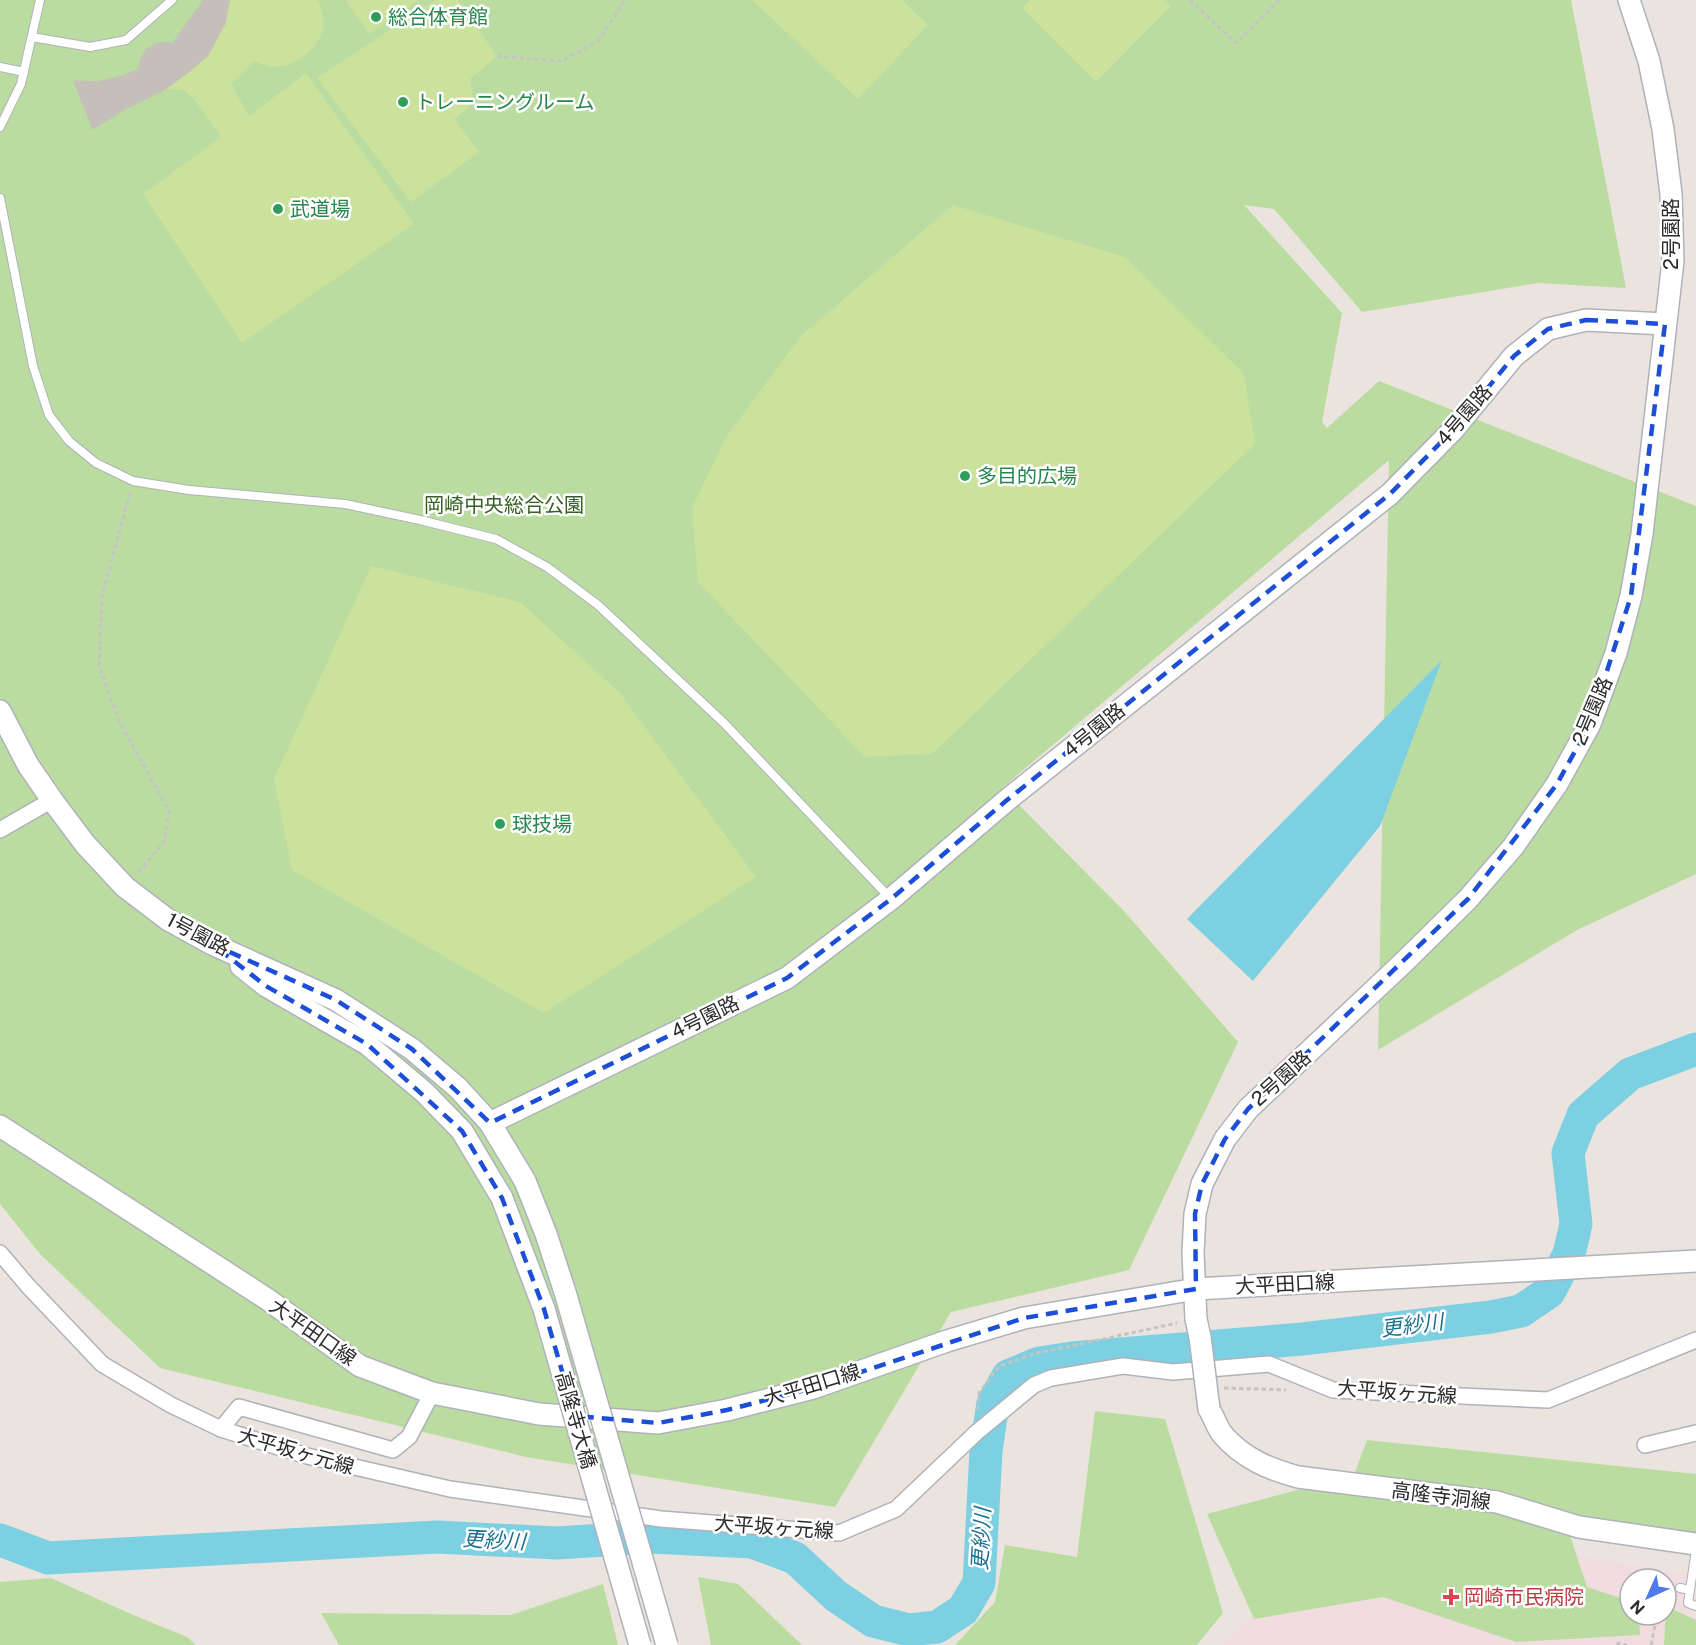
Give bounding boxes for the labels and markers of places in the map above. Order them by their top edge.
place label: 総合体育館 [388,5,488,29]
marker: 総合体育館 [369,10,383,24]
place label: トレーニングルーム [415,90,594,114]
marker: トレーニングルーム [396,95,410,109]
place label: 武道場 [290,197,350,221]
marker: 武道場 [271,202,285,216]
place label: 多目的広場 [977,464,1077,488]
marker: 多目的広場 [958,469,972,483]
place label: 球技場 [512,812,572,836]
marker: 球技場 [493,817,507,831]
place label: 岡崎市民病院 [1464,1585,1584,1609]
marker: 岡崎市民病院 [1442,1588,1460,1606]

